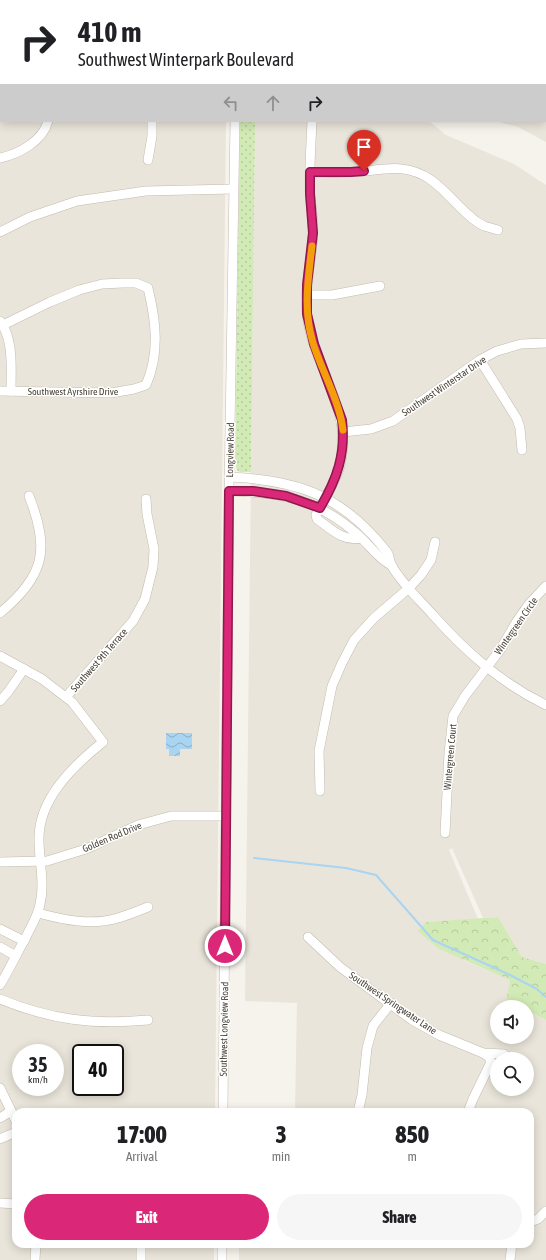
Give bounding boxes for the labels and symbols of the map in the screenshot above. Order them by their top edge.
pin [347,130,381,171]
street label: Southwest Winterstar Drive [400,353,489,418]
street label: Southwest Ayrshire Drive [28,386,119,397]
street label: Longview Road [224,422,236,478]
street label: Wintergreen Circle [492,595,540,657]
street label: Southwest 9th Terrace [68,626,130,694]
street label: Wintergreen Court [442,723,458,791]
street label: Golden Rod Drive [81,819,144,854]
position arrow [204,925,246,967]
street label: Southwest Springwater Lane [347,970,439,1037]
street label: Southwest Longview Road [218,981,230,1076]
speed limit sign: 40 [72,1044,124,1096]

